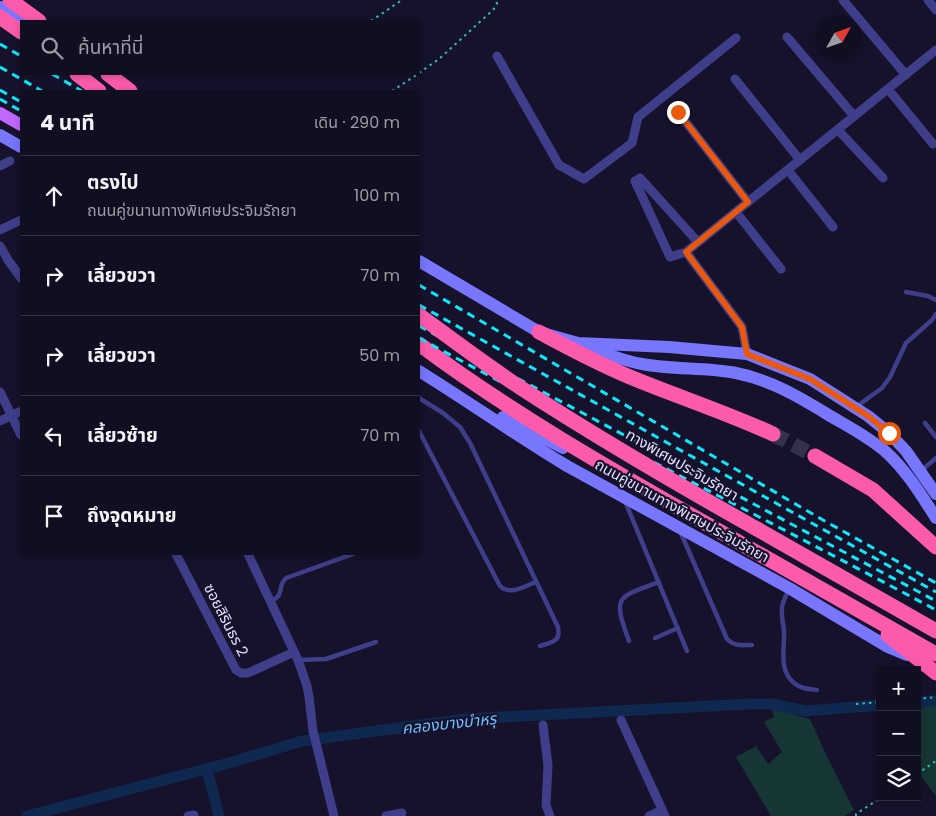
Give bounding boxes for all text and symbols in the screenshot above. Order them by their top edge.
north arrow [816,15,861,60]
search box [20,20,420,75]
icon: search [38,34,66,62]
text: ค้นหาที่นี่ [78,34,143,61]
route end [667,101,690,124]
text: 4 นาที [40,108,95,137]
text: เดิน · 290 m [314,111,400,134]
text: ตรงไป [87,169,139,196]
icon: ahead [40,182,68,210]
text: 100 m [354,184,400,207]
text: ถนนคู่ขนานทางพิเศษประจิมรัถยา [87,199,296,222]
icon: right [40,262,68,290]
text: เลี้ยวขวา [87,262,156,289]
text: 70 m [360,264,400,287]
icon: right [40,342,68,370]
text: เลี้ยวขวา [87,342,156,369]
text: 50 m [359,344,400,367]
icon: left [40,422,68,450]
text: เลี้ยวซ้าย [87,422,158,449]
route start [878,422,901,445]
text: 70 m [360,424,400,447]
street label: ทางพิเศษประจิมรัถยา [622,424,742,505]
street label: ถนนคู่ขนานทางพิเศษประจิมรัถยา [591,454,773,567]
icon: arrive [40,502,68,530]
text: ถึงจุดหมาย [87,502,177,529]
street label: ซอยสิรินธร 2 [199,580,254,660]
map controls [876,666,921,801]
button: + [876,666,921,711]
water label: คลองบางบำหรุ [401,707,499,740]
button: − [876,711,921,756]
button: layers [876,756,921,801]

